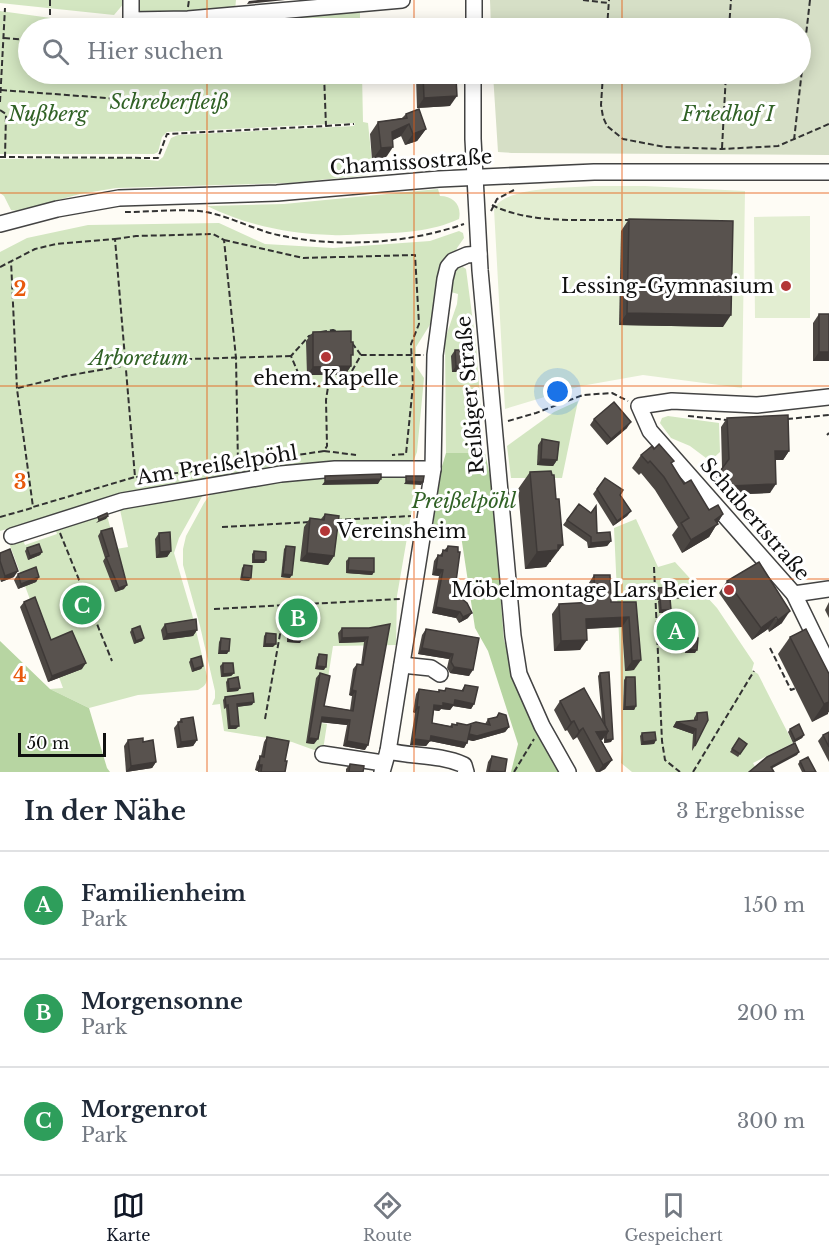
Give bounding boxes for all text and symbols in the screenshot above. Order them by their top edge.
search box [18,18,811,84]
icon: search [39,35,72,68]
text: Hier suchen [87,38,223,65]
park label: Schreberfleiß [109,90,229,114]
park label: Nußberg [7,102,89,126]
park label: Friedhof I [681,102,776,126]
street label: Chamissostraße [329,144,493,180]
place label: Lessing-Gymnasium [561,274,775,298]
text: 2 [13,277,27,301]
marker: Lessing-Gymnasium [779,279,793,293]
street label: Reißiger Straße [451,315,489,475]
park label: Arboretum [86,346,189,370]
marker: ehem. Kapelle [319,350,333,364]
place label: ehem. Kapelle [253,366,399,390]
your location [543,377,572,406]
street label: Am Preißelpöhl [134,440,299,490]
street label: Schubertstraße [695,453,815,585]
text: 3 [14,470,26,494]
park label: Preißelpöhl [411,489,517,513]
place label: Vereinsheim [336,519,467,543]
marker: Vereinsheim [318,524,332,538]
place label: Möbelmontage Lars Beier [451,578,717,602]
pin: C [62,582,101,628]
marker: Möbelmontage Lars Beier [722,583,736,597]
pin: B [278,596,318,640]
pin: A [656,608,696,654]
text: 4 [13,663,27,687]
scale bar [18,730,106,758]
text: 50 m [27,733,69,753]
text: In der Nähe [24,795,186,827]
text: 3 Ergebnisse [676,799,805,823]
text: Familienheim [81,880,246,907]
text: A [35,893,52,917]
text: 150 m [743,893,805,917]
text: Park [81,907,127,931]
text: Morgensonne [81,988,243,1015]
text: B [36,1001,51,1025]
text: 200 m [737,1001,805,1025]
text: Park [81,1015,127,1039]
text: Morgenrot [81,1096,207,1123]
text: C [35,1109,52,1133]
text: 300 m [737,1109,805,1133]
text: Park [81,1123,127,1147]
tab: Karte [106,1189,150,1245]
tab: Route [363,1189,412,1245]
tab: Gespeichert [624,1189,723,1245]

